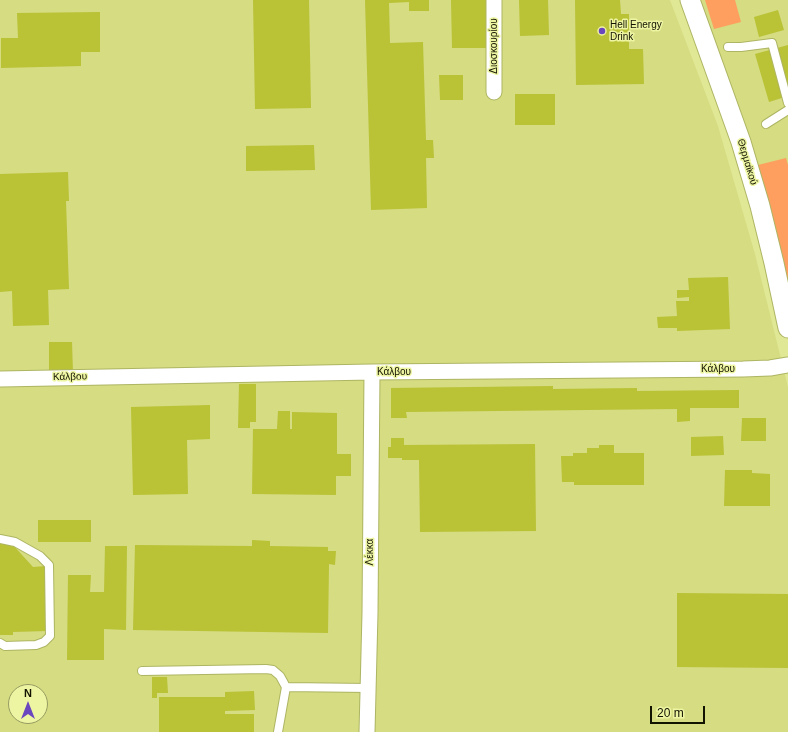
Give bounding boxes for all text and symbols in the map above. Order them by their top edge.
street label: Διοσκουρίου [488,18,500,74]
place label: Hell Energy Drink [610,19,662,42]
marker: Hell Energy Drink [597,26,607,36]
street label: Θερμαϊκού [734,137,760,187]
street label: Κάλβου [701,363,735,375]
street label: Κάλβου [377,366,411,378]
street label: Κάλβου [53,371,87,383]
street label: Λέκκα [364,539,376,565]
north arrow [8,684,48,724]
text: N [24,687,32,699]
scale bar [652,698,707,724]
text: 20 m [657,706,684,720]

